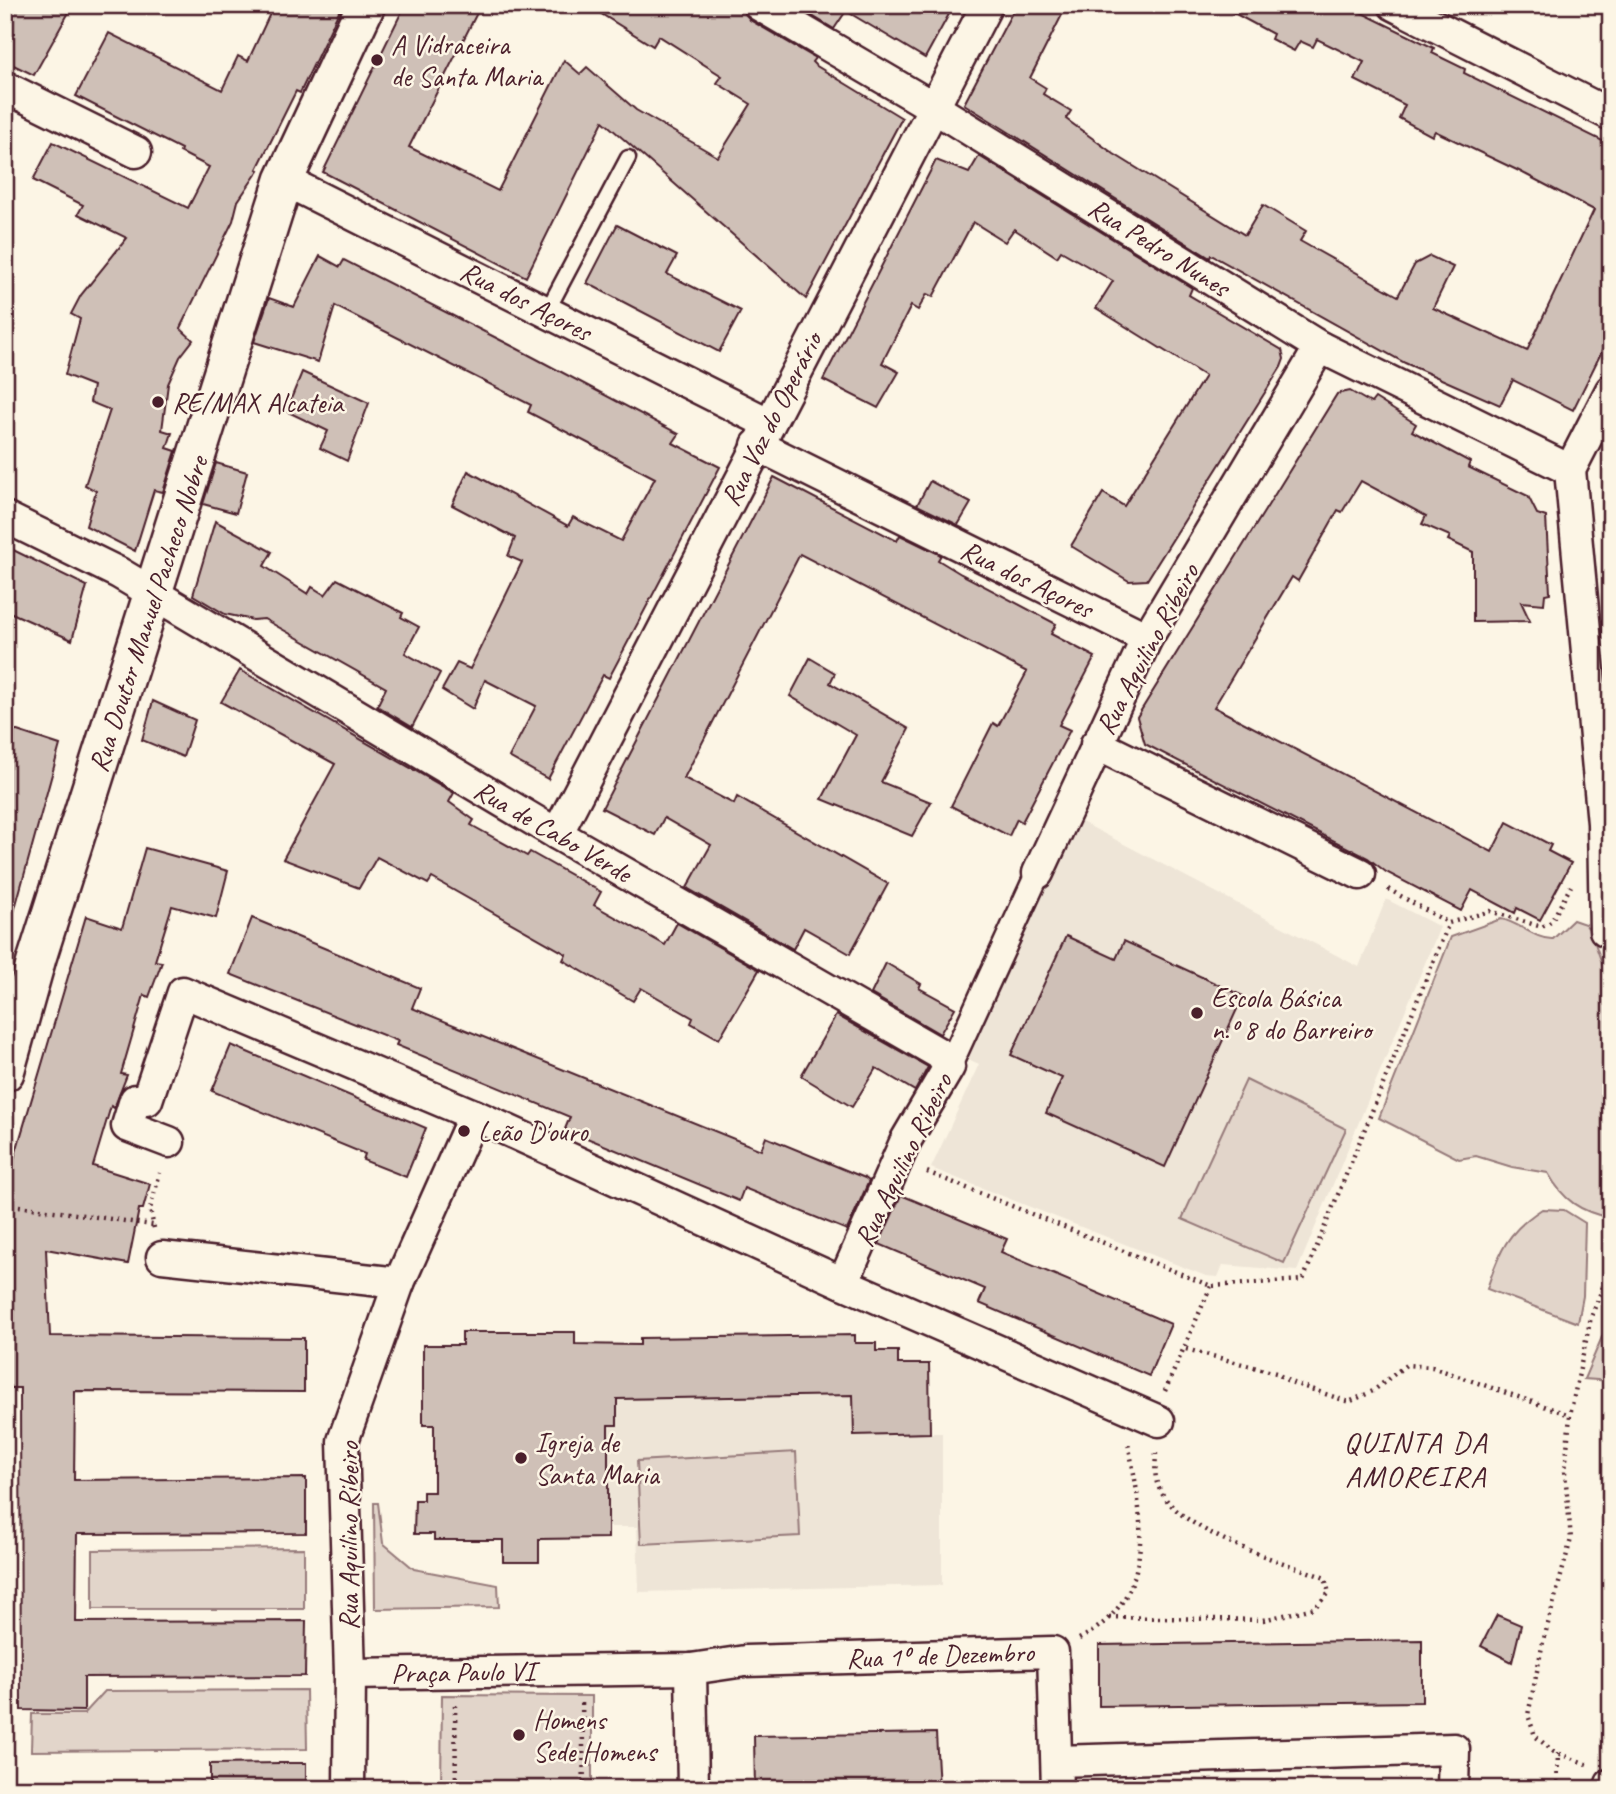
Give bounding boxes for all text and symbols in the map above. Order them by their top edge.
place label: A Vidraceira de Santa Maria [391,27,545,94]
marker: A Vidraceira de Santa Maria [369,52,385,68]
street label: Rua Pedro Nunes [1082,190,1238,305]
street label: Rua dos Açores [455,253,600,350]
street label: Rua Voz do Operário [712,324,831,512]
place label: RE/MAX Alcateia [172,385,345,420]
marker: RE/MAX Alcateia [150,394,166,410]
street label: Rua Doutor Manuel Pacheco Nobre [80,450,216,776]
street label: Rua dos Açores [955,532,1101,627]
street label: Rua Aquilino Ribeiro [1087,556,1208,740]
street label: Rua de Cabo Verde [468,772,640,891]
place label: Escola Básica n.º 8 do Barreiro [1211,980,1374,1047]
marker: Escola Básica n.º 8 do Barreiro [1189,1005,1205,1021]
street label: Rua Aquilino Ribeiro [846,1066,961,1252]
place label: Leão D'ouro [478,1114,590,1149]
marker: Leão D'ouro [456,1123,472,1139]
district label: QUINTA DA AMOREIRA [1344,1423,1488,1495]
place label: Igreja de Santa Maria [535,1425,660,1492]
street label: Rua Aquilino Ribeiro [331,1440,366,1630]
marker: Igreja de Santa Maria [513,1450,529,1466]
street label: Rua 1º de Dezembro [846,1634,1037,1676]
street label: Praça Paulo VI [391,1653,541,1691]
place label: Homens Sede Homens [533,1702,659,1769]
marker: Homens Sede Homens [511,1727,527,1743]

